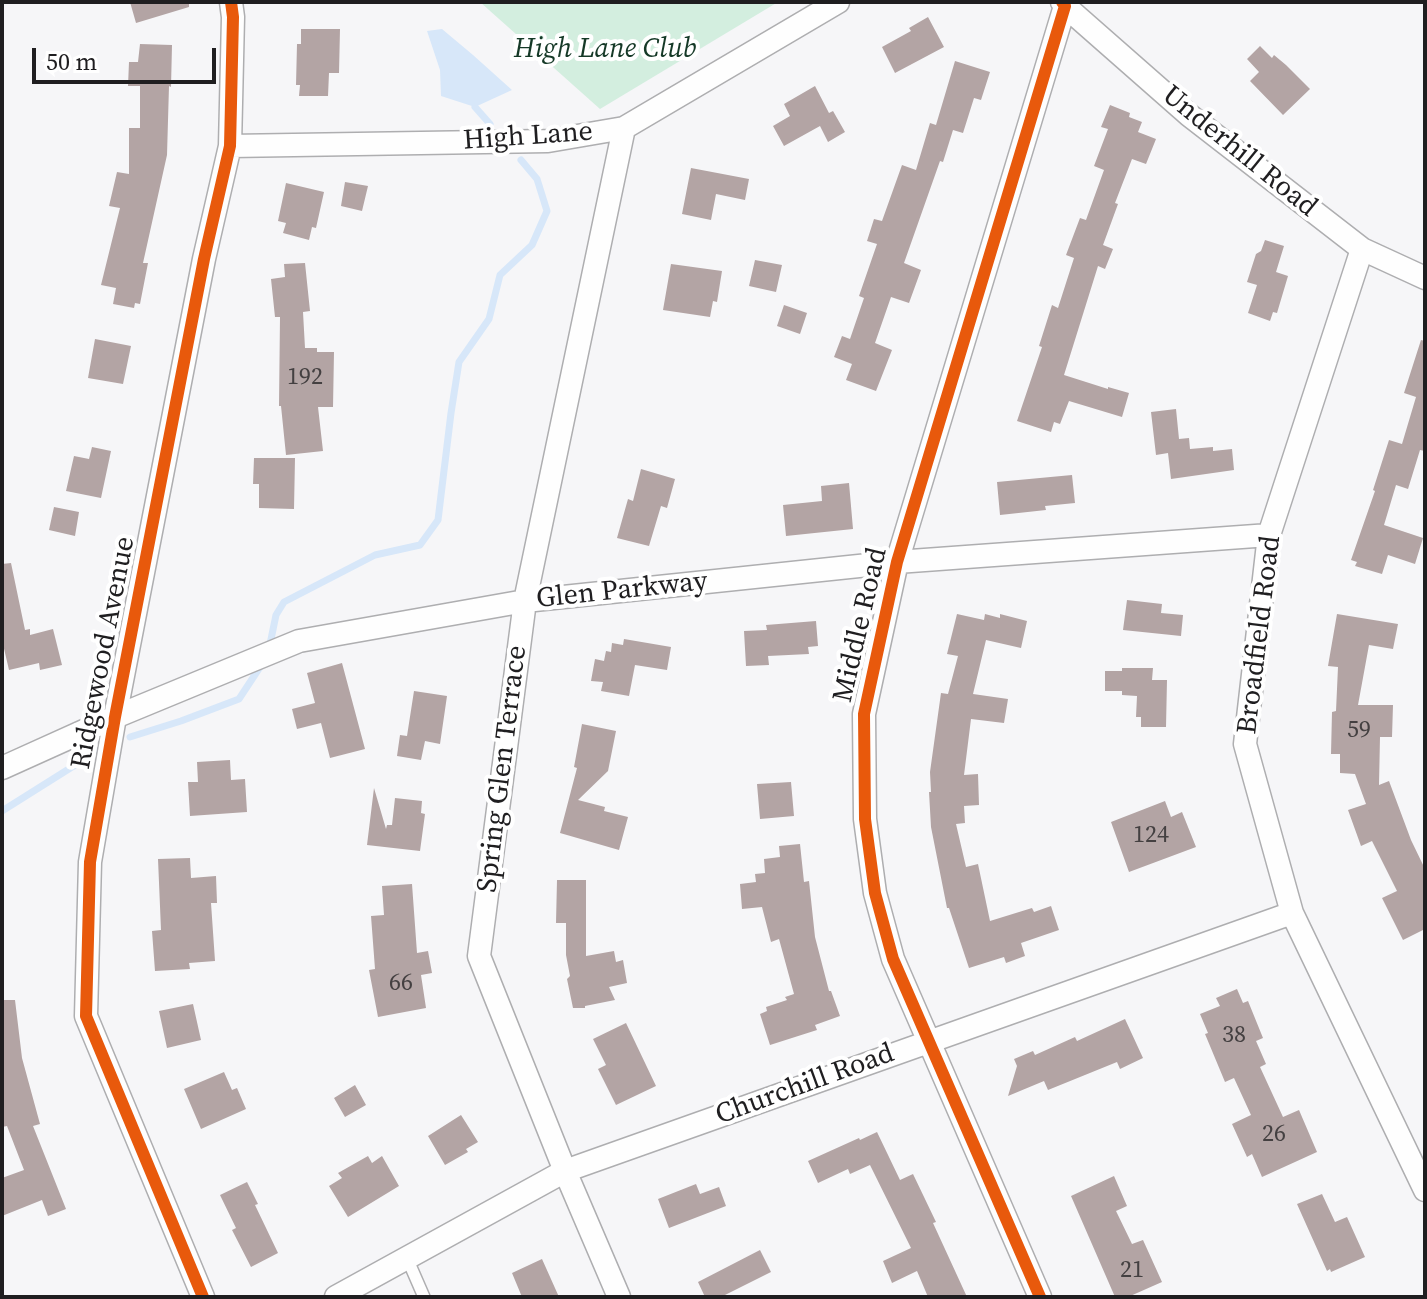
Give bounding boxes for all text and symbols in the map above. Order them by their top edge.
scale bar [36,32,220,82]
park label: High Lane Club [514,33,696,67]
text: 50 m [46,45,97,78]
street label: Underhill Road [1155,79,1323,225]
street label: High Lane [462,116,594,158]
house number: 192 [287,364,323,392]
street label: Ridgewood Avenue [65,534,143,772]
street label: Broadfield Road [1231,534,1289,736]
street label: Middle Road [827,544,895,706]
street label: Glen Parkway [535,565,709,617]
street label: Spring Glen Terrace [471,644,535,894]
house number: 59 [1347,717,1371,745]
house number: 124 [1133,822,1169,850]
house number: 66 [389,970,413,998]
house number: 38 [1222,1022,1246,1050]
street label: Churchill Road [711,1037,899,1133]
house number: 26 [1262,1121,1286,1149]
house number: 21 [1120,1257,1144,1285]

